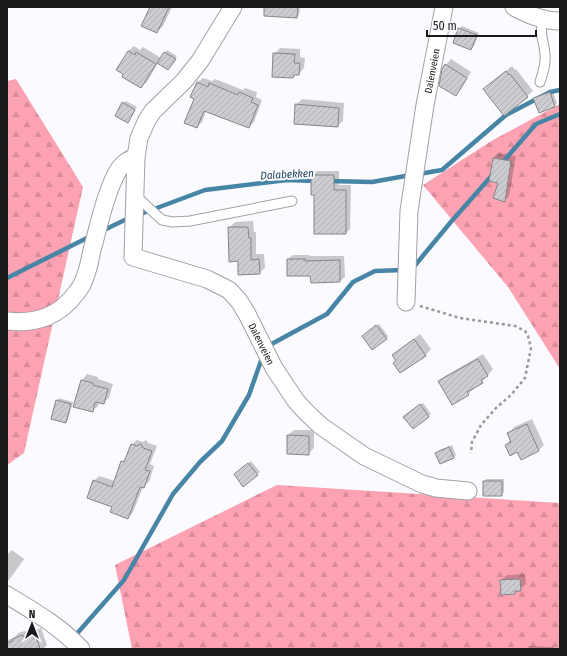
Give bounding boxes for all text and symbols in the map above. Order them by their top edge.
scale bar [427,12,536,38]
text: 50 m [433,19,457,33]
street label: Dalenveien [422,48,443,95]
water label: Dalabekken [260,167,314,182]
street label: Dalenveien [245,321,276,367]
north arrow [12,604,52,644]
text: N [29,608,35,621]

